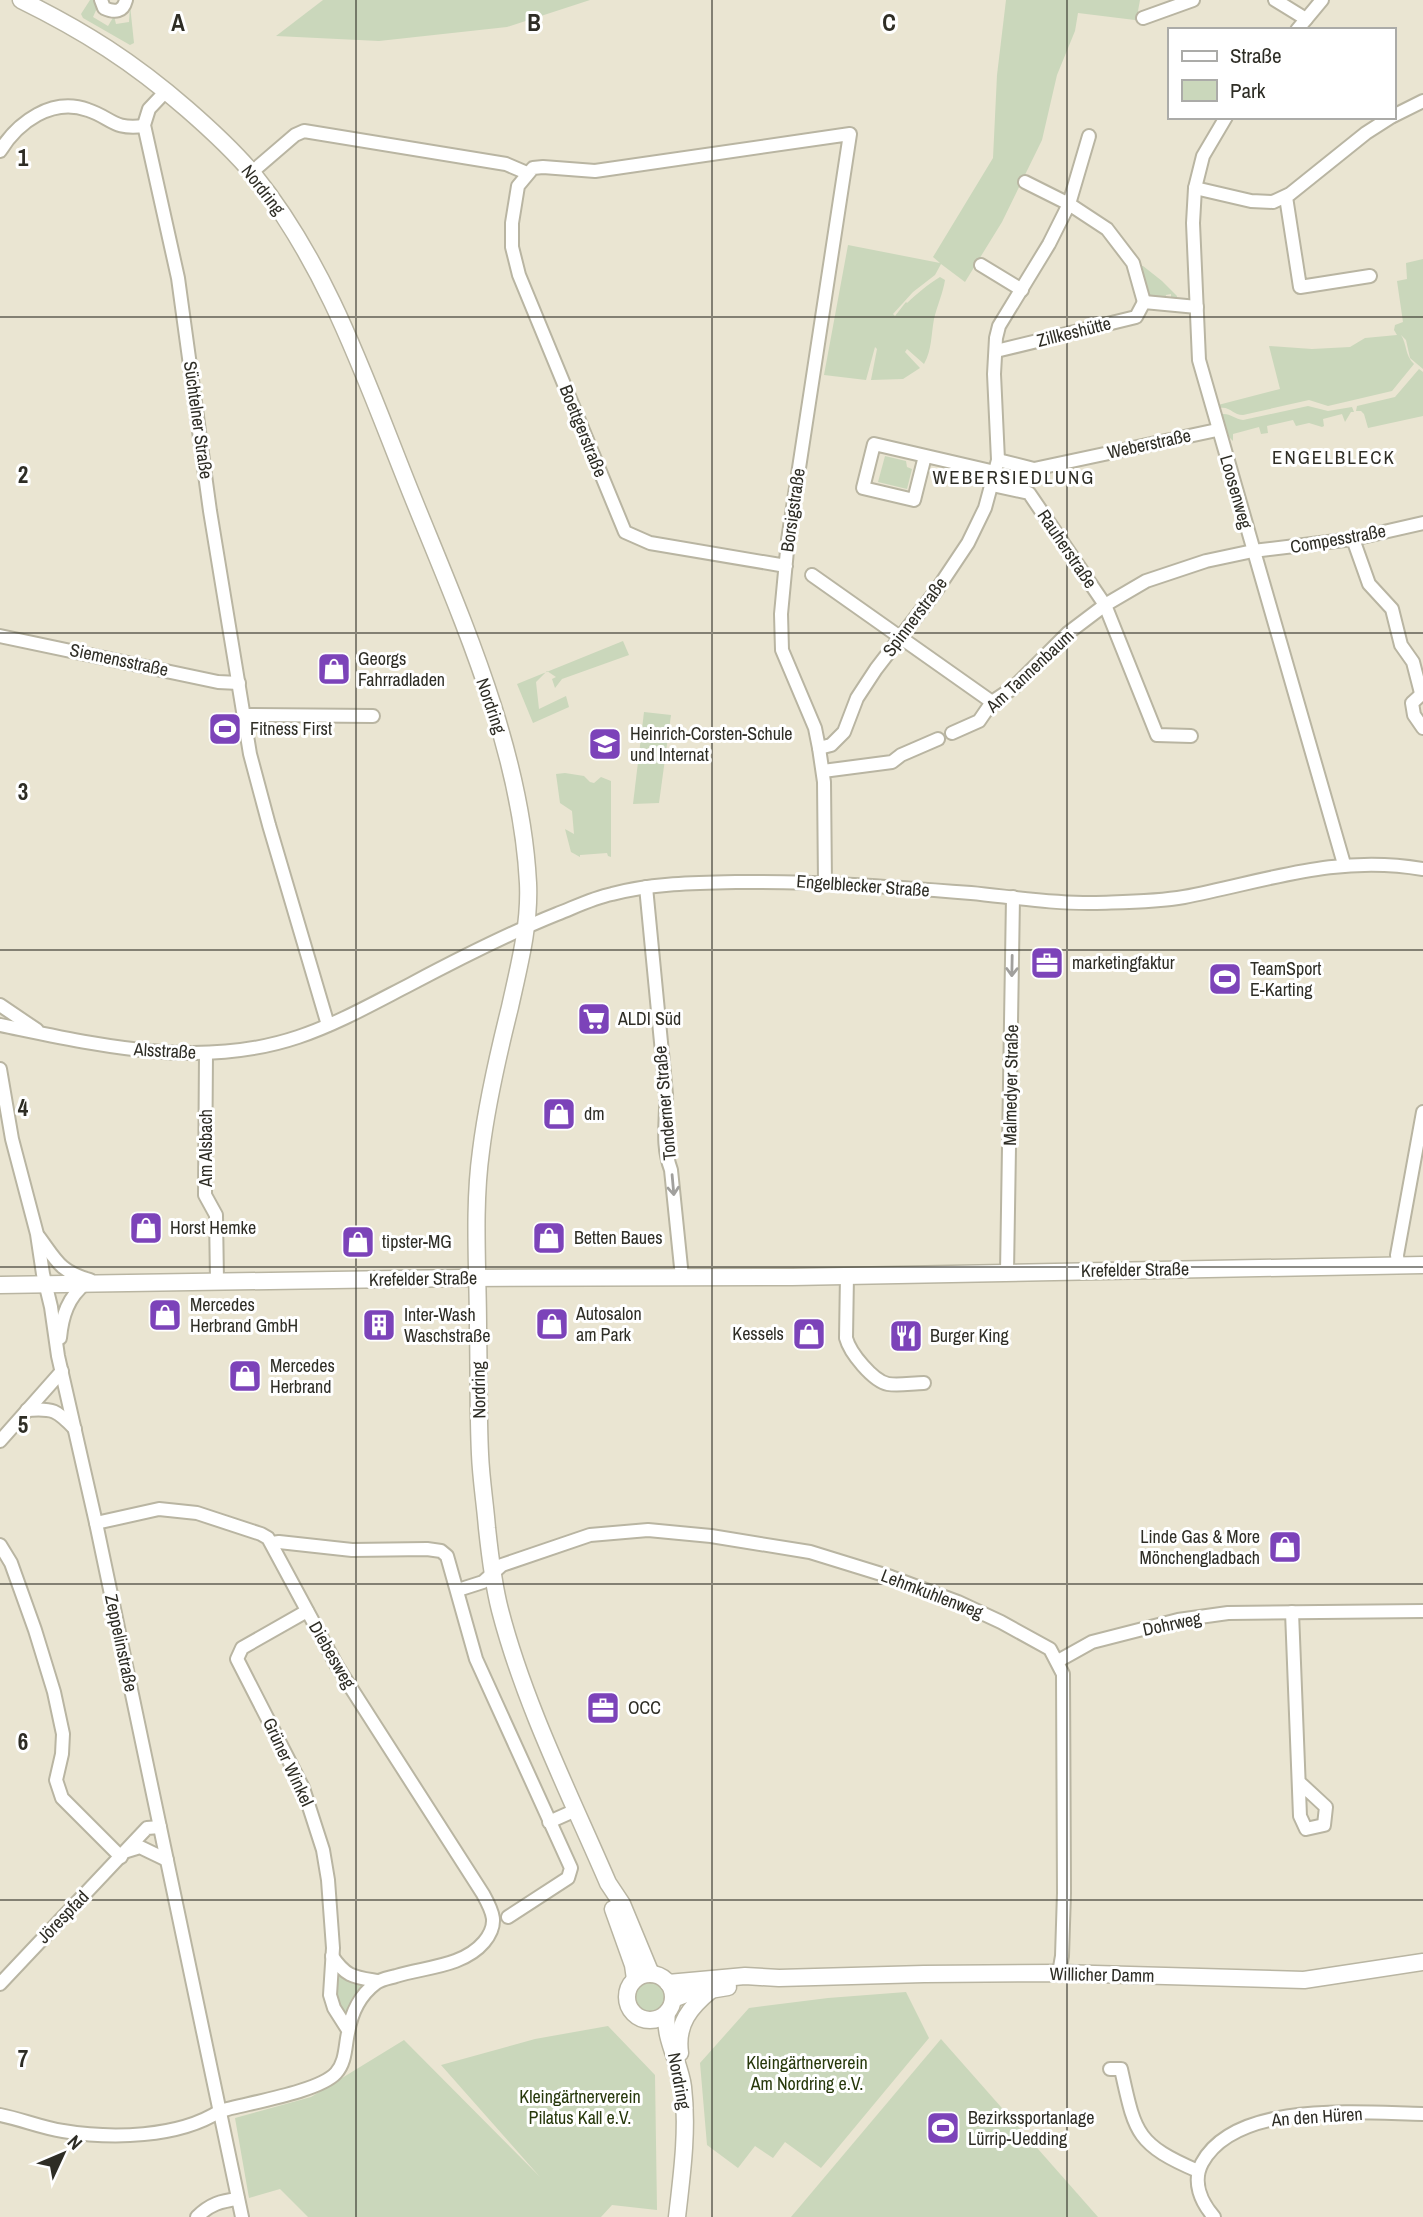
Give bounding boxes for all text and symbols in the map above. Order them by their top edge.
text: A [171,7,185,38]
text: B [527,7,541,38]
text: C [882,7,896,38]
legend [1168,28,1395,119]
text: Straße [1230,41,1282,70]
text: Park [1230,76,1266,105]
text: 1 [18,142,29,173]
street label: Nordring [236,159,291,221]
street label: Zillkeshütte [1034,310,1114,353]
street label: Süchtelner Straße [178,359,219,481]
street label: Boettgerstraße [554,381,613,481]
street label: Weberstraße [1105,422,1193,465]
district label: ENGELBLECK [1272,444,1396,470]
street label: Loosenweg [1214,452,1259,532]
text: 2 [18,459,28,490]
district label: WEBERSIEDLUNG [933,464,1095,490]
street label: Borsigstraße [774,466,811,554]
street label: Rauherstraße [1032,504,1103,593]
street label: Compesstraße [1288,518,1388,559]
street label: Spinnerstraße [876,572,953,662]
street label: Am Tannenbaum [980,623,1079,719]
street label: Siemensstraße [68,637,171,682]
place label: Georgs Fahrradladen [358,646,445,692]
shop icon: Georgs Fahrradladen [315,650,353,688]
street label: Nordring [470,675,513,738]
sports icon: Fitness First [206,710,244,748]
place label: Fitness First [250,716,332,741]
place label: Heinrich-Corsten-Schule und Internat [630,721,792,767]
school or university icon: Heinrich-Corsten-Schule und Internat [586,725,624,763]
text: 3 [18,776,28,807]
street label: Engelblecker Straße [795,868,931,903]
office icon: marketingfaktur [1028,944,1066,982]
place label: marketingfaktur [1072,950,1175,975]
one-way arrow [1006,954,1019,977]
place label: TeamSport E-Karting [1250,956,1321,1002]
sports icon: TeamSport E-Karting [1206,960,1244,998]
supermarket icon: ALDI Süd [575,1000,613,1038]
place label: ALDI Süd [617,1006,681,1031]
street label: Malmedyer Straße [997,1024,1024,1146]
street label: Alsstraße [132,1036,197,1065]
street label: Tonderner Straße [647,1045,682,1161]
text: 4 [18,1092,29,1123]
shop icon: dm [540,1095,578,1133]
place label: dm [584,1101,605,1126]
street label: Am Alsbach [193,1109,218,1188]
one-way arrow [667,1173,680,1196]
shop icon: Horst Hemke [127,1209,165,1247]
place label: Horst Hemke [170,1215,256,1240]
shop icon: Betten Baues [530,1219,568,1257]
shop icon: tipster-MG [339,1223,377,1261]
place label: Betten Baues [574,1225,663,1250]
place label: tipster-MG [382,1229,452,1254]
street label: Krefelder Straße [1081,1256,1189,1283]
street label: Krefelder Straße [369,1265,477,1292]
place label: Mercedes Herbrand GmbH [190,1292,298,1338]
shop icon: Mercedes Herbrand GmbH [146,1296,184,1334]
place label: Autosalon am Park [575,1301,642,1347]
place label: Inter-Wash Waschstraße [404,1302,490,1348]
shop icon: Autosalon am Park [533,1305,571,1343]
building icon: Inter-Wash Waschstraße [360,1306,398,1344]
shop icon: Kessels [790,1315,828,1353]
restaurant icon: Burger King [887,1317,925,1355]
place label: Kessels [732,1321,784,1346]
place label: Burger King [930,1323,1010,1348]
place label: Mercedes Herbrand [270,1353,335,1399]
shop icon: Mercedes Herbrand [226,1357,264,1395]
street label: Nordring [465,1360,491,1419]
text: 5 [18,1409,28,1440]
place label: Linde Gas & More Mönchengladbach [1139,1524,1260,1570]
shop icon: Linde Gas & More Mönchengladbach [1266,1528,1304,1566]
street label: Lehmkuhlenweg [878,1563,988,1625]
street label: Zeppelinstraße [99,1592,144,1694]
street label: Dohrweg [1140,1605,1204,1642]
street label: Diebesweg [303,1617,362,1694]
office icon: OCC [584,1689,622,1727]
place label: OCC [628,1695,661,1720]
street label: Grüner Winkel [257,1713,320,1810]
text: 6 [18,1726,28,1757]
street label: Jörespfad [31,1885,94,1949]
street label: Willicher Damm [1049,1961,1155,1988]
text: 7 [18,2043,28,2074]
street label: Nordring [662,2050,697,2112]
park label: Kleingärtnerverein Am Nordring e.V. [746,2050,868,2096]
park label: Kleingärtnerverein Pilatus Kall e.V. [519,2084,641,2130]
street label: An den Hüren [1270,2101,1363,2132]
place label: Bezirkssportanlage Lürrip-Uedding [968,2105,1094,2151]
sports icon: Bezirkssportanlage Lürrip-Uedding [924,2109,962,2147]
north arrow [28,2119,98,2189]
text: N [62,2129,88,2155]

